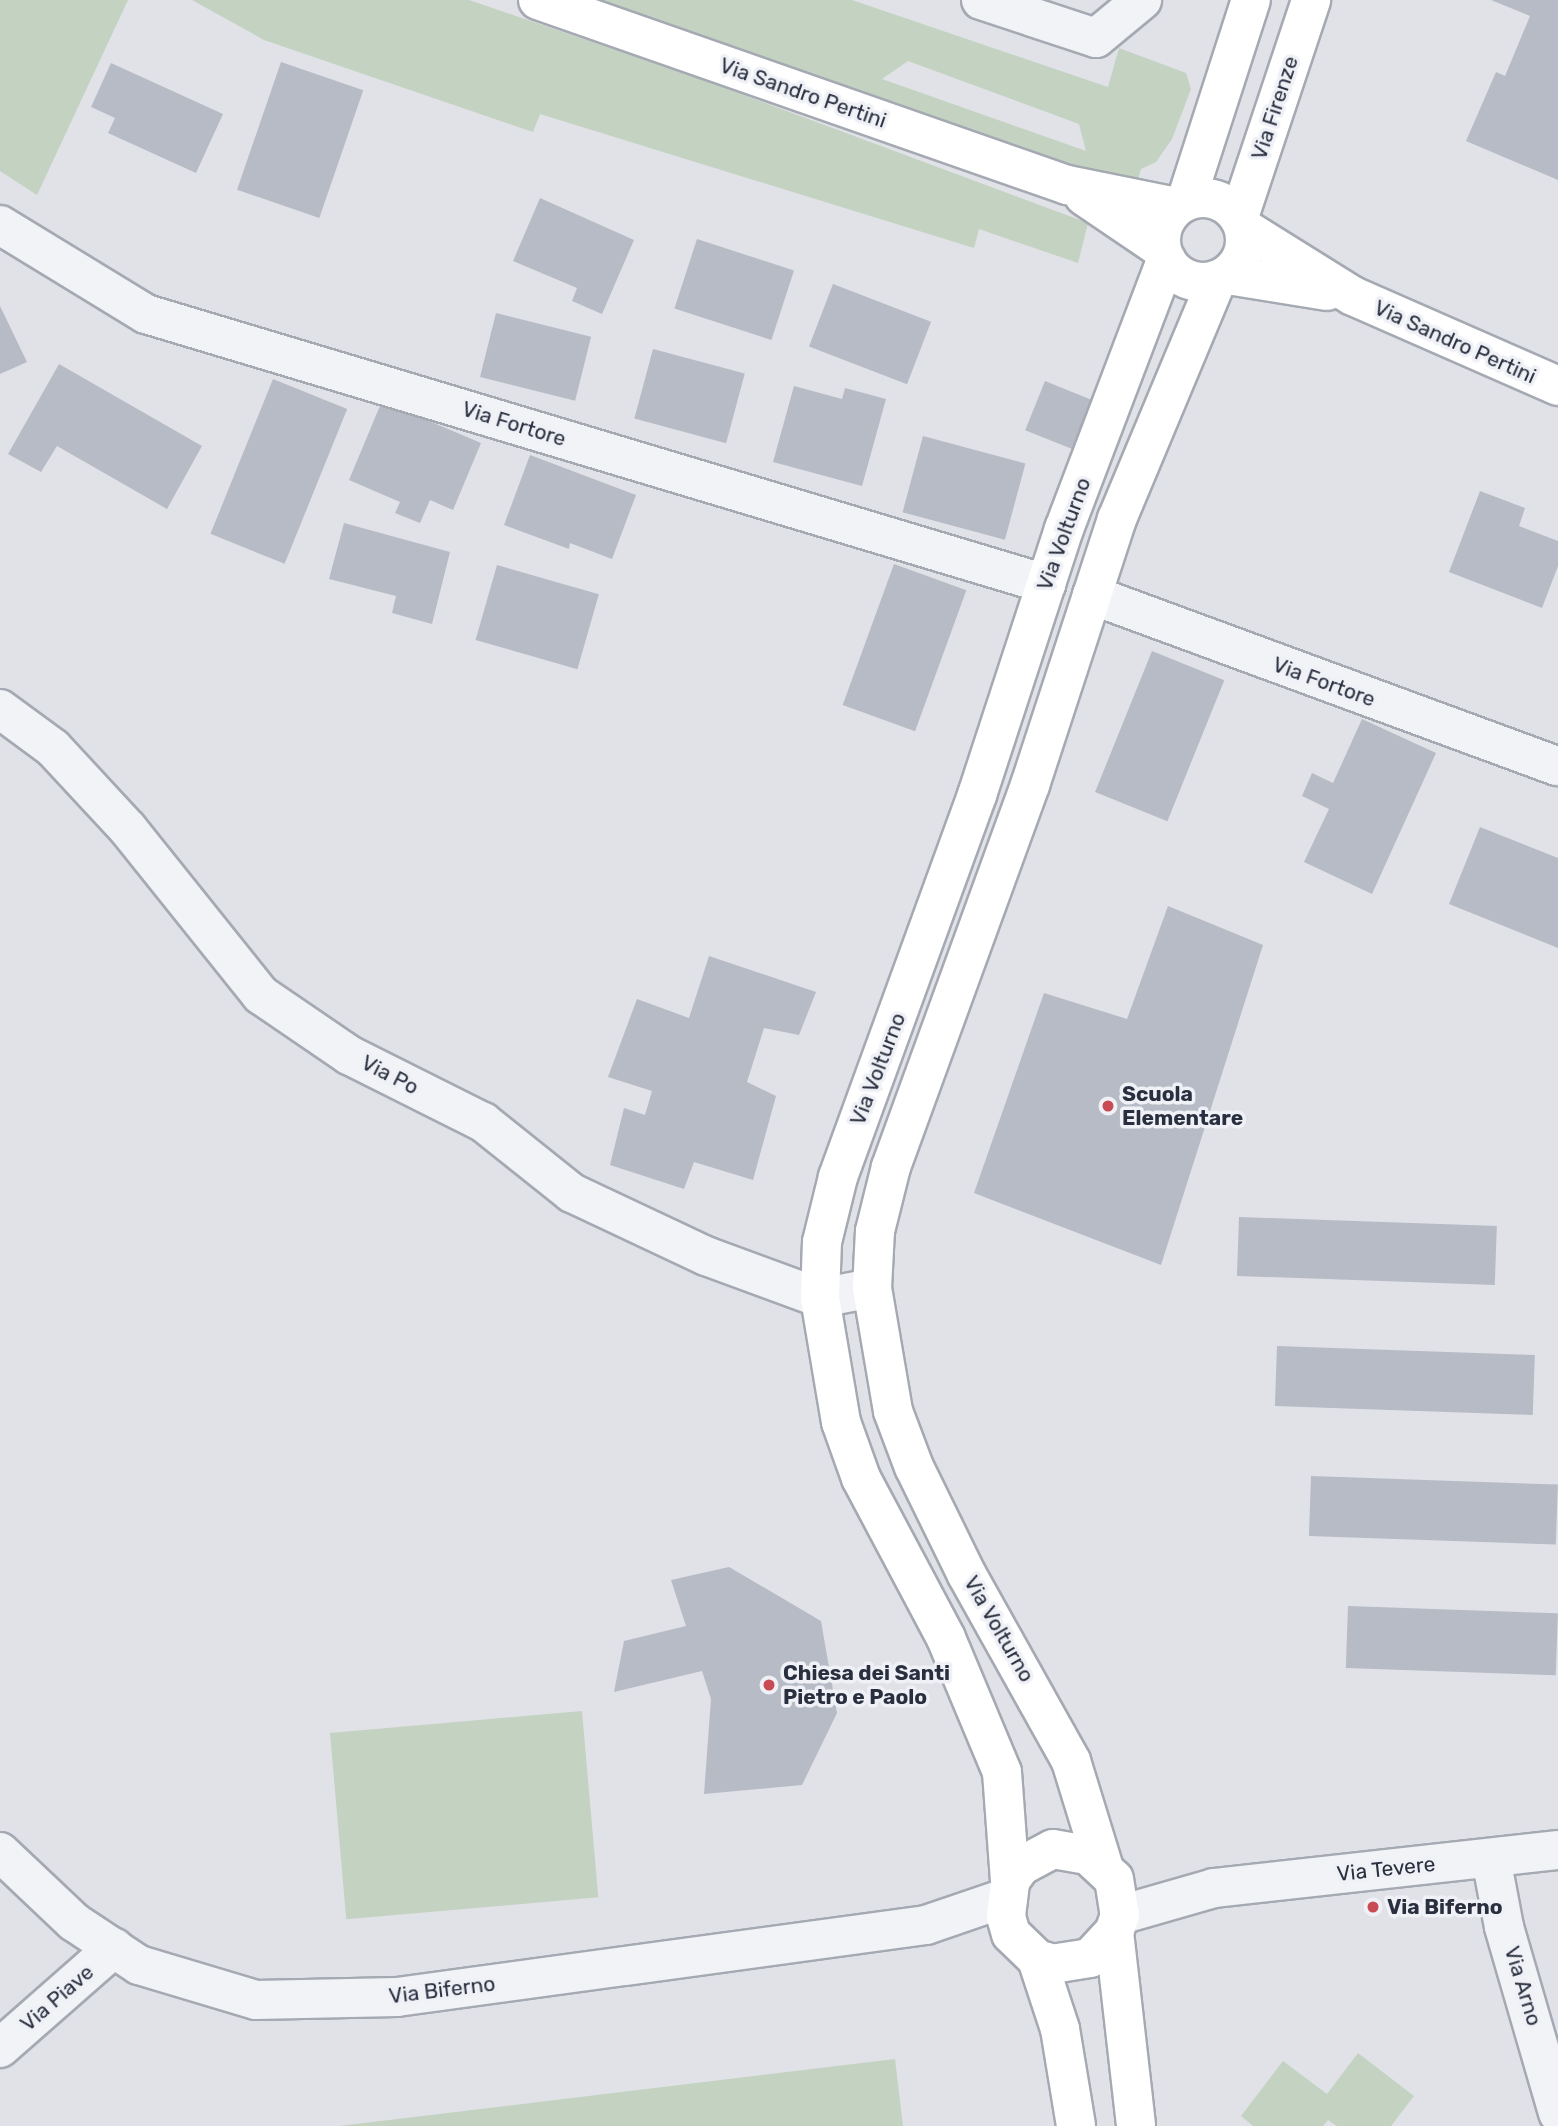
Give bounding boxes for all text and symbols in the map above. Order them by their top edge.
street label: Via Sandro Pertini [716,53,890,133]
street label: Via Firenze [1246,53,1304,163]
street label: Via Sandro Pertini [1370,295,1540,389]
street label: Via Fortore [459,396,569,452]
street label: Via Volturno [1032,474,1096,594]
street label: Via Fortore [1269,652,1379,712]
street label: Via Volturno [845,1009,911,1129]
street label: Via Po [357,1050,423,1100]
place label: Scuola Elementare [1122,1081,1243,1131]
marker: Scuola Elementare [1100,1098,1116,1114]
street label: Via Volturno [958,1571,1040,1687]
place label: Chiesa dei Santi Pietro e Paolo [783,1660,950,1710]
marker: Chiesa dei Santi Pietro e Paolo [761,1677,777,1693]
street label: Via Tevere [1335,1851,1437,1887]
place label: Via Biferno [1387,1894,1502,1920]
marker: Via Biferno [1365,1899,1381,1915]
street label: Via Arno [1499,1943,1547,2029]
street label: Via Piave [15,1959,99,2037]
street label: Via Biferno [387,1971,497,2009]

